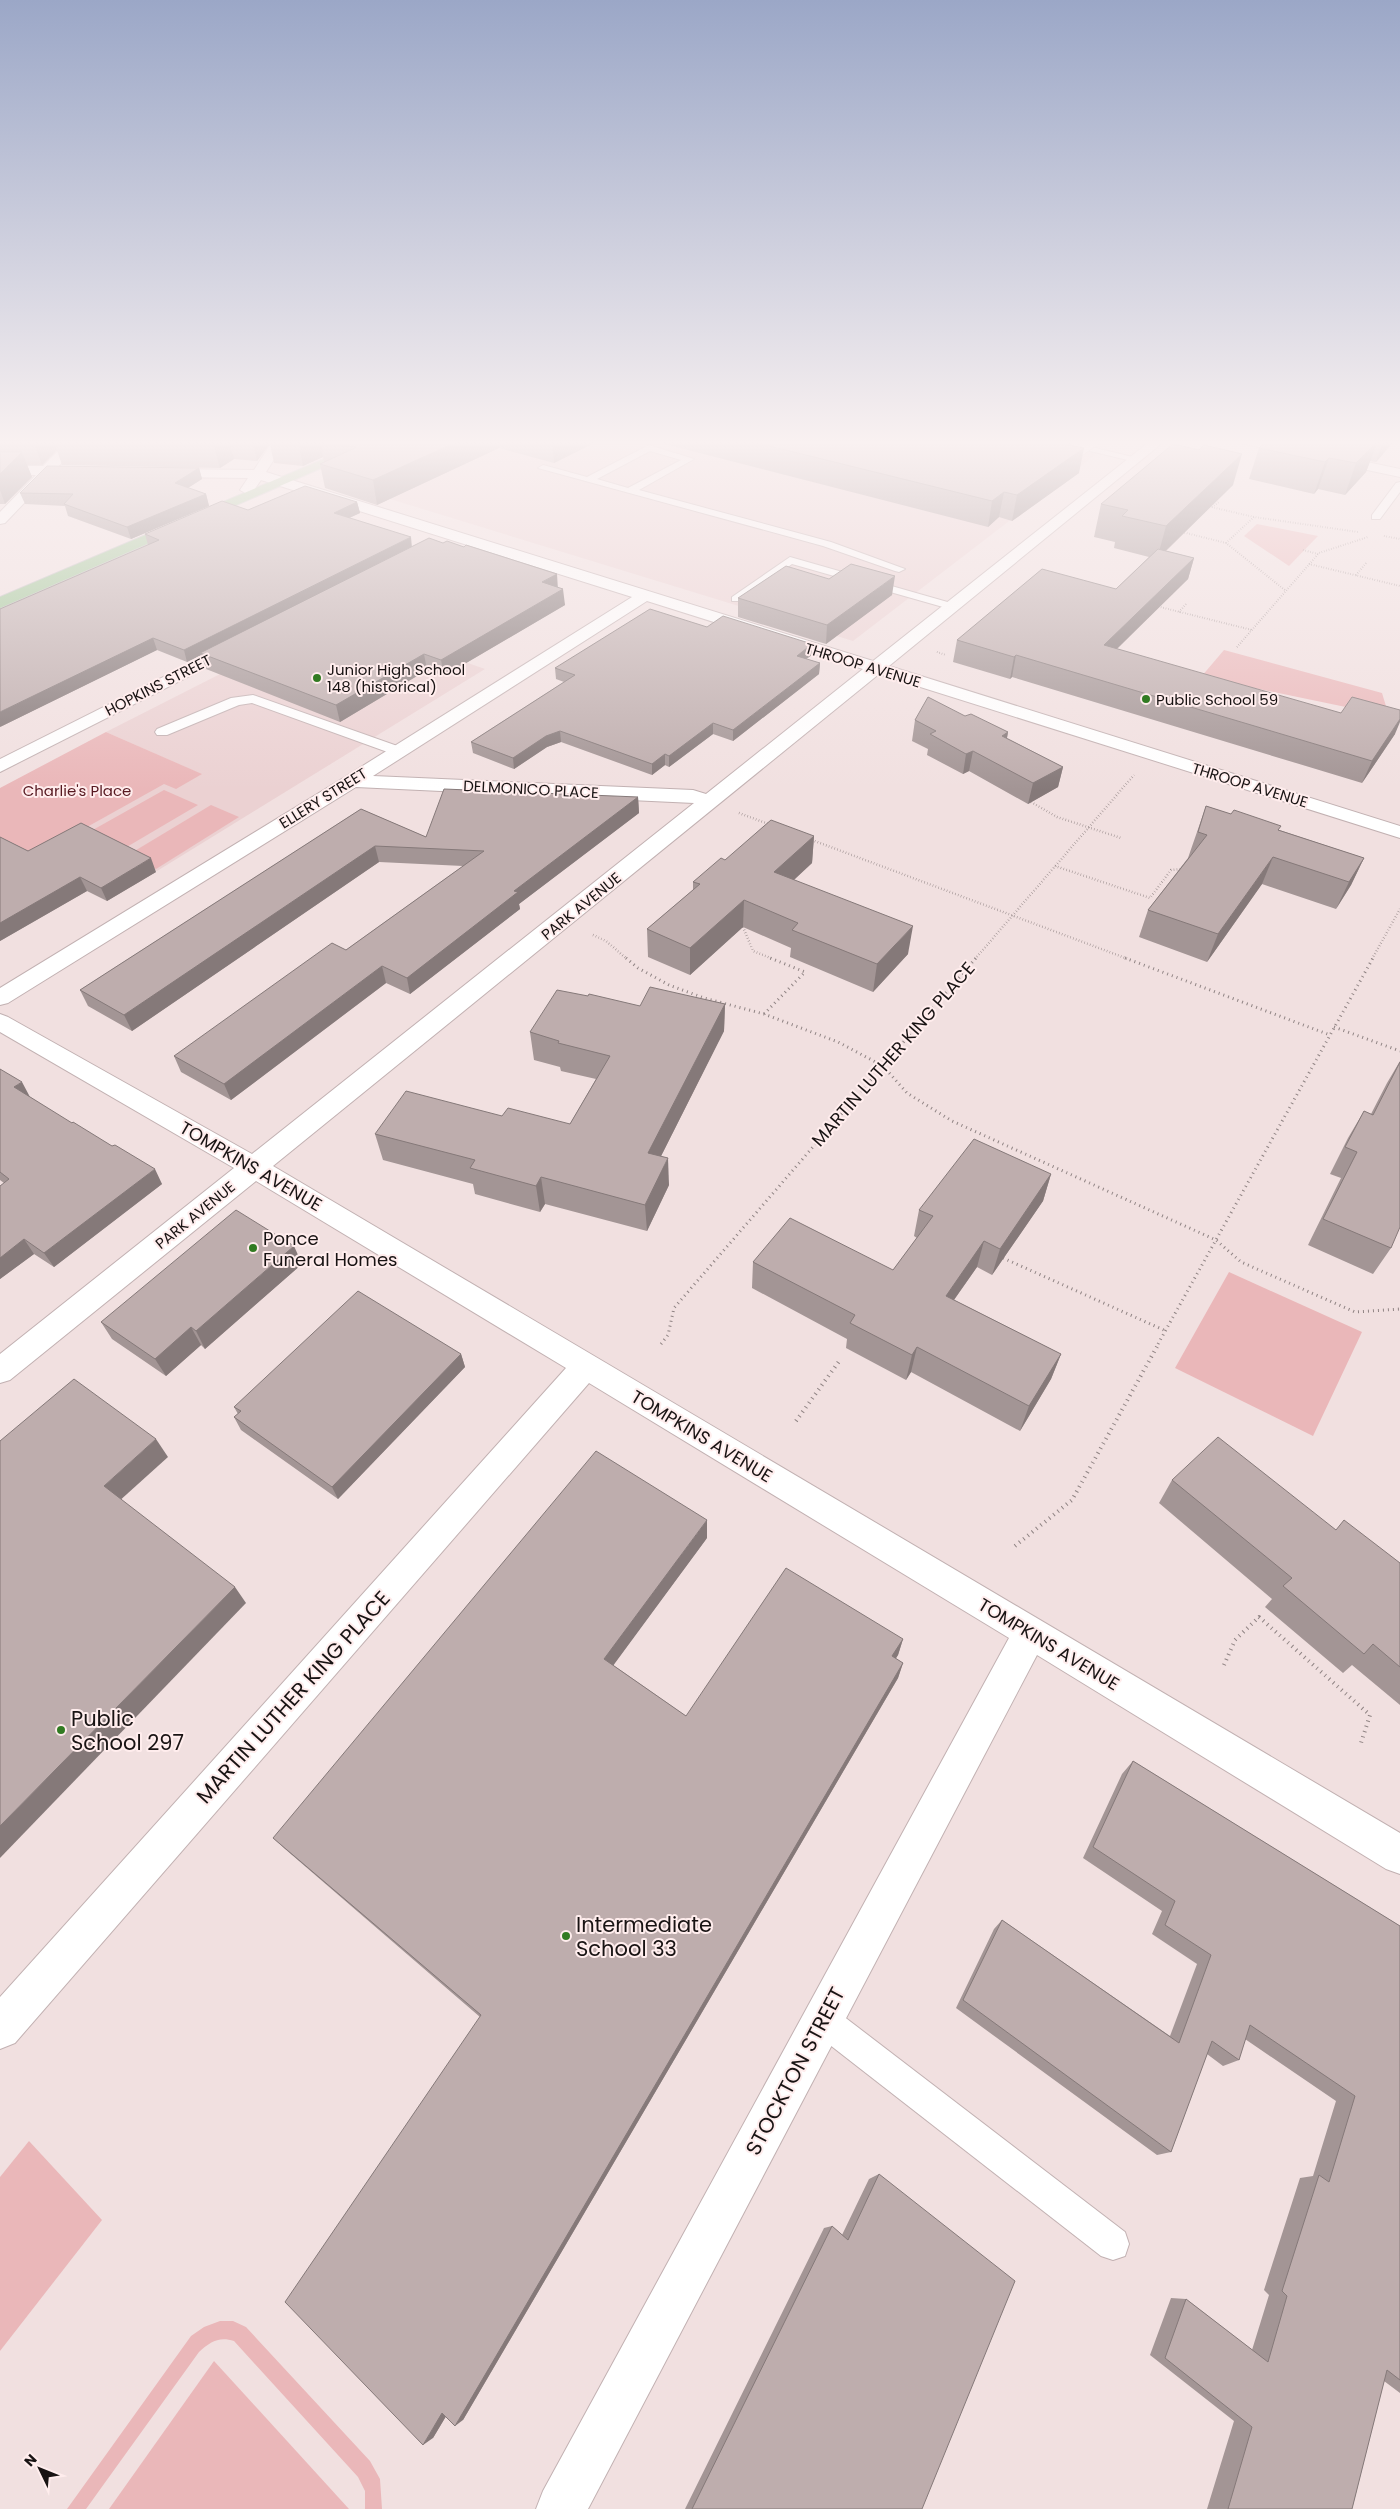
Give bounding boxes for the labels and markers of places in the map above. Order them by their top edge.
place label: Junior High School 148 (historical) [327,659,465,697]
marker: Junior High School 148 (historical) [311,672,323,684]
place label: Public School 59 [1156,689,1278,710]
marker: Public School 59 [1140,693,1152,705]
place label: Ponce Funeral Homes [263,1226,397,1272]
marker: Ponce Funeral Homes [247,1242,259,1254]
place label: Public School 297 [71,1704,184,1757]
marker: Public School 297 [55,1724,67,1736]
place label: Intermediate School 33 [576,1910,712,1963]
marker: Intermediate School 33 [560,1930,572,1942]

